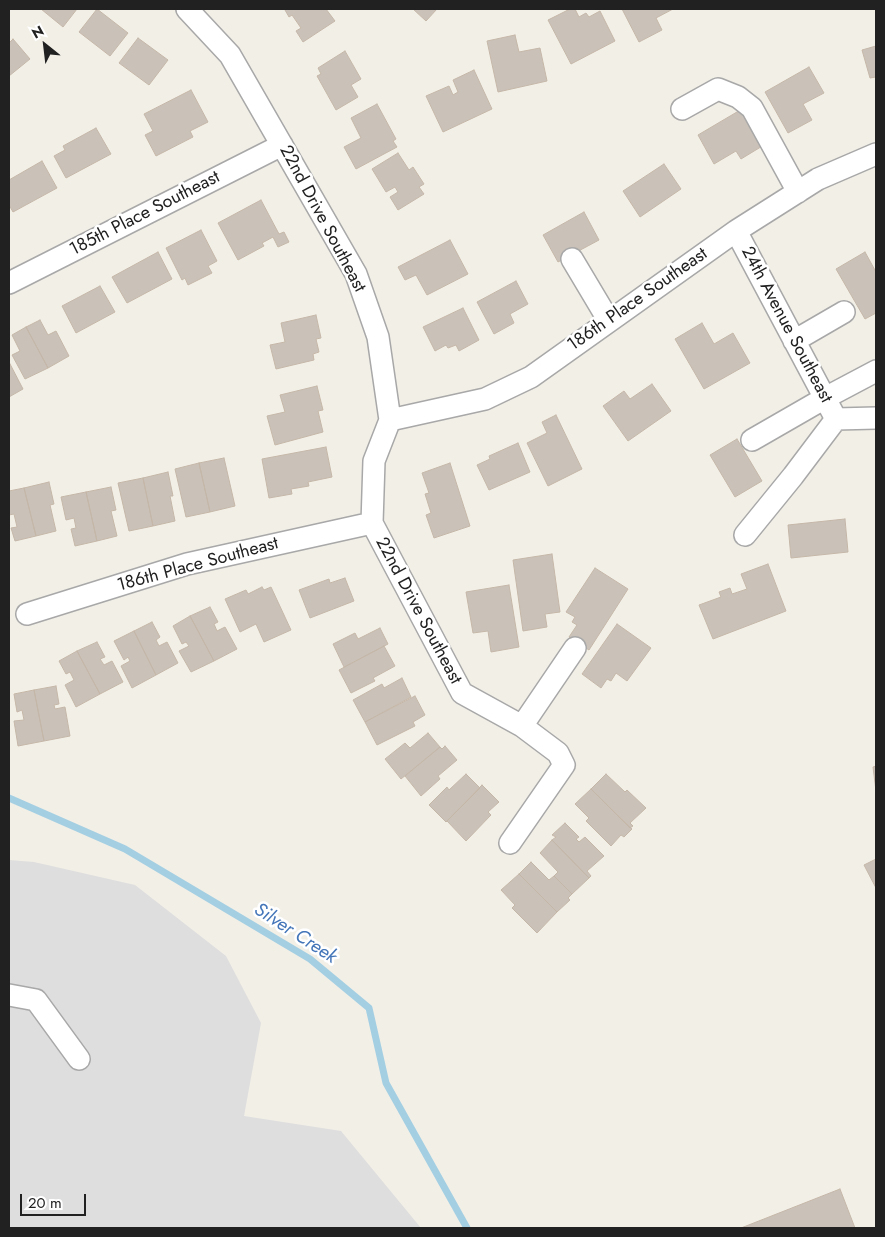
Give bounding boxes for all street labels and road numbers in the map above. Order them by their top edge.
street label: 22nd Drive Southeast [274,142,370,296]
street label: 185th Place Southeast [66,167,224,261]
street label: 24th Avenue Southeast [736,243,836,407]
street label: 186th Place Southeast [564,244,712,356]
street label: 186th Place Southeast [115,533,281,597]
street label: 22nd Drive Southeast [370,534,466,688]

